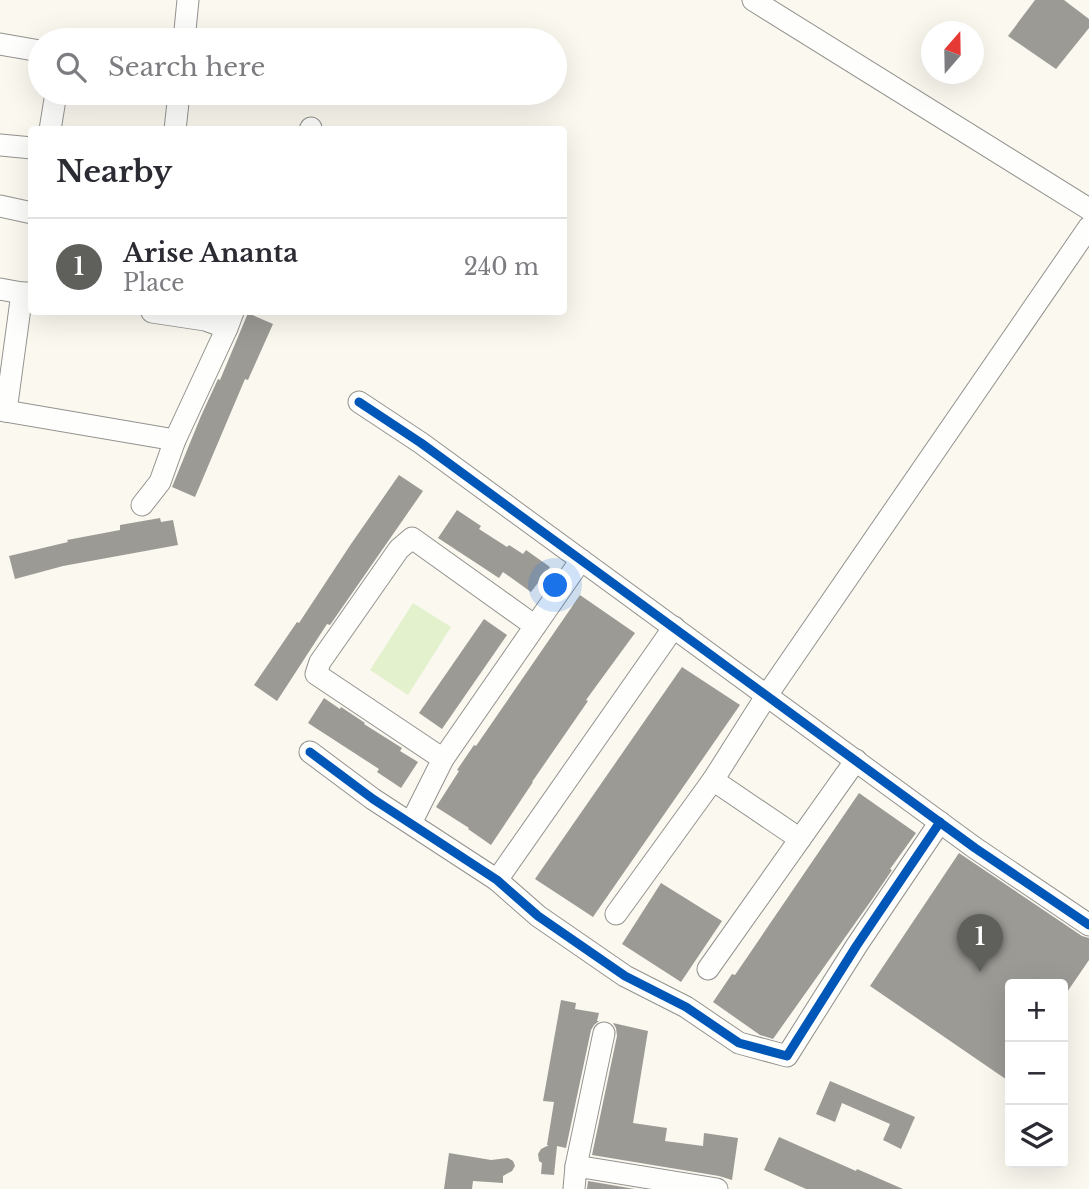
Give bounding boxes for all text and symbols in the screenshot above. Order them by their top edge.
north arrow [921,21,984,84]
search box [28,28,567,105]
icon: search [52,48,90,86]
text: Search here [108,51,265,83]
text: Nearby [56,153,172,190]
text: Arise Ananta [123,237,298,269]
text: 1 [74,253,84,281]
text: 240 m [464,253,539,281]
text: Place [123,269,185,297]
your location [538,568,572,602]
pin: 1 [957,914,1003,972]
map controls [1005,979,1068,1168]
button: + [1005,979,1068,1042]
button: − [1005,1042,1068,1105]
button: layers [1005,1105,1068,1168]

